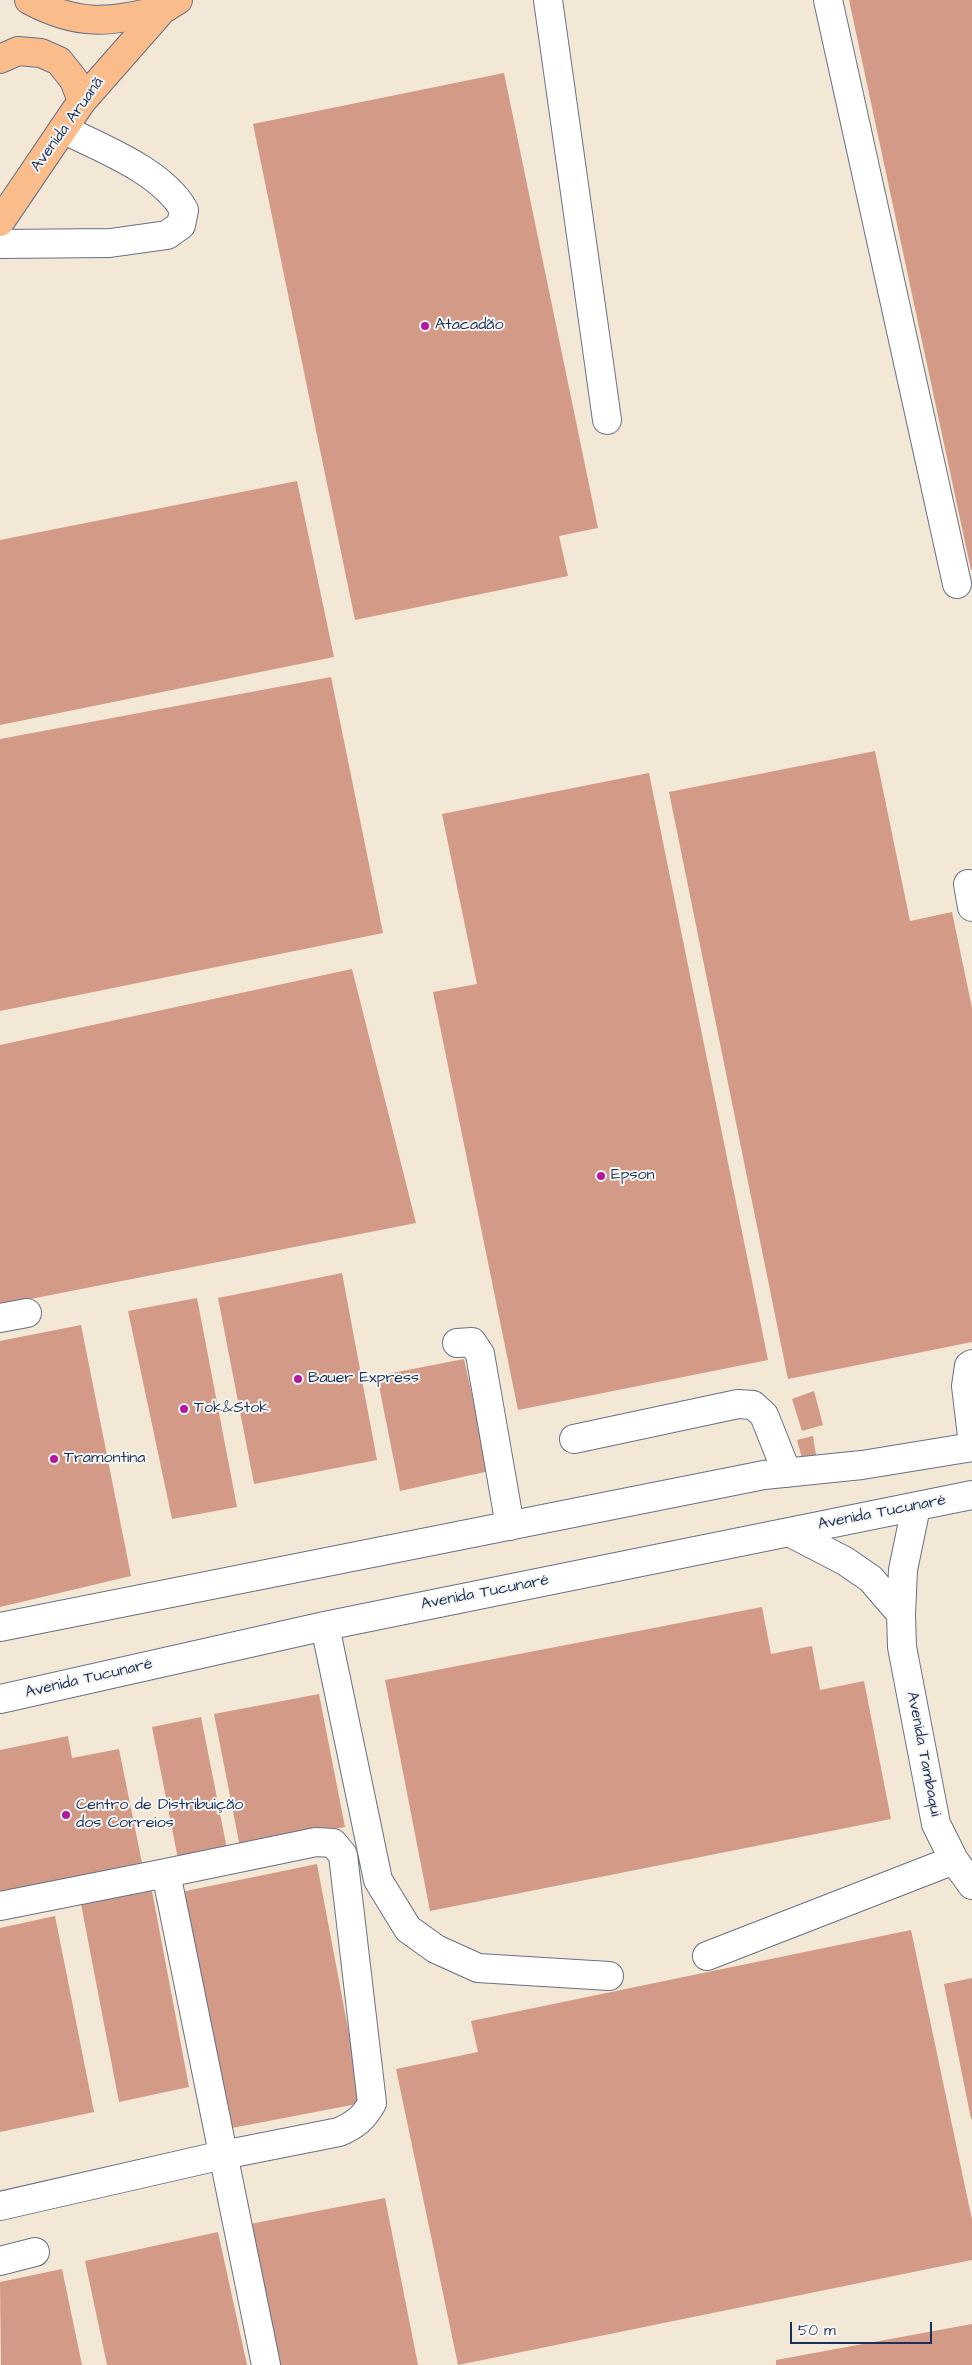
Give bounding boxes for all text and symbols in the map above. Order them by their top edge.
street label: Avenida Aruanã [27,74,109,176]
place label: Atacadão [435,316,503,336]
marker: Atacadão [419,320,431,332]
place label: Epson [611,1166,654,1186]
marker: Epson [595,1170,607,1182]
place label: Bauer Express [308,1369,419,1389]
marker: Bauer Express [292,1373,304,1385]
place label: Tok&Stok [194,1399,269,1419]
marker: Tok&Stok [178,1403,190,1415]
place label: Tramontina [64,1449,145,1469]
marker: Tramontina [48,1453,60,1465]
street label: Avenida Tucunaré [816,1491,948,1535]
street label: Avenida Tucunaré [419,1571,551,1615]
street label: Avenida Tucunaré [23,1655,155,1703]
street label: Avenida Tambaqui [901,1690,945,1818]
place label: Centro de Distribuição dos Correios [76,1796,243,1834]
marker: Centro de Distribuição dos Correios [60,1809,72,1821]
scale bar [792,2312,934,2344]
text: 50 m [798,2320,836,2341]

